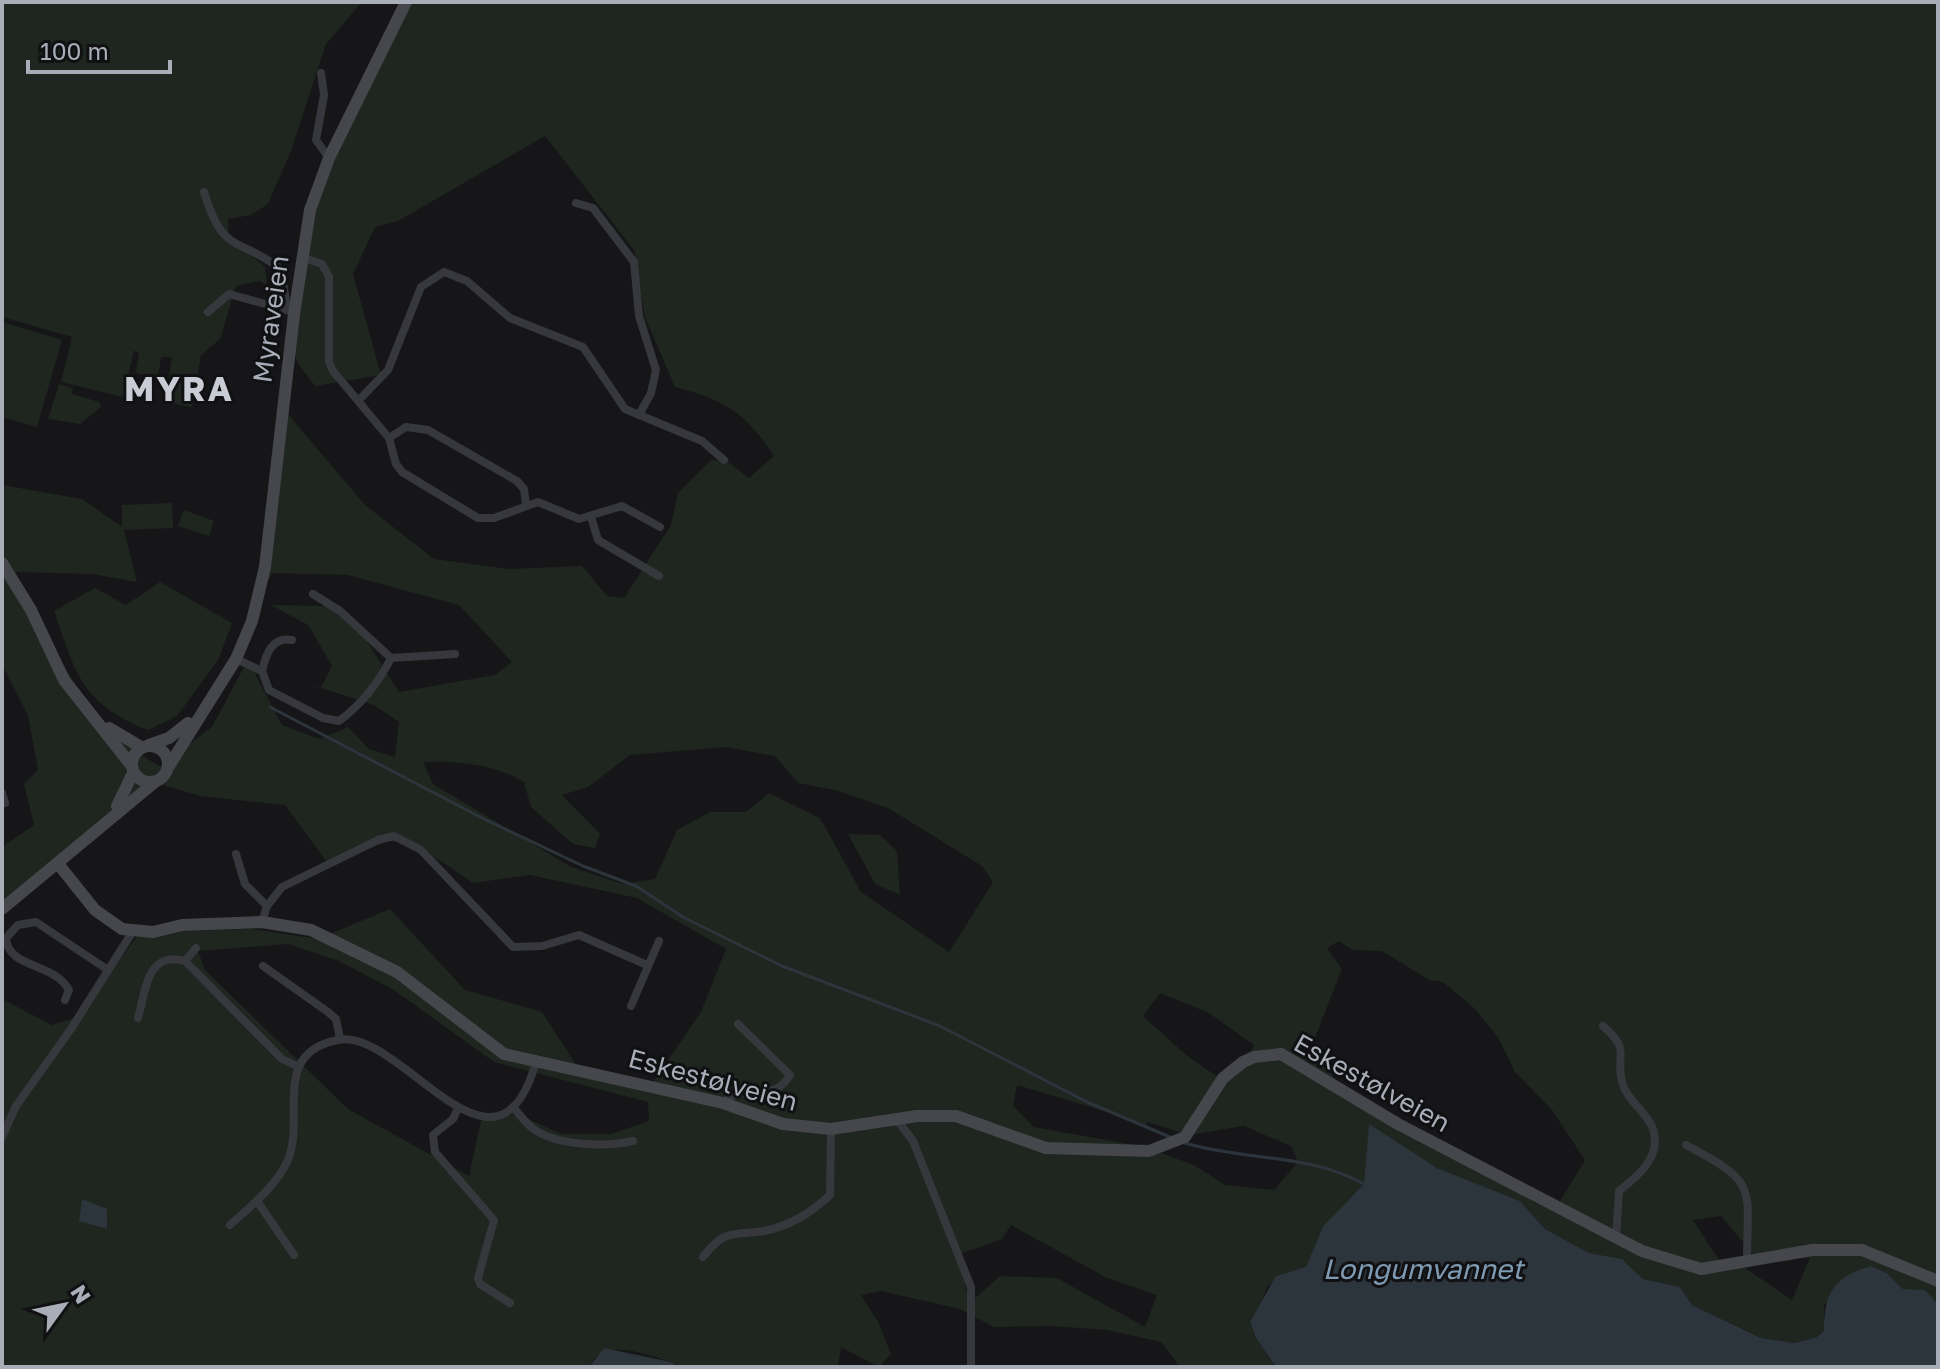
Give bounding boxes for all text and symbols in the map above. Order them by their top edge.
scale bar [28,24,170,74]
text: 100 m [40,36,109,65]
street label: Myraveien [246,253,295,385]
district label: MYRA [124,368,234,408]
street label: Eskestølveien [1289,1027,1456,1138]
street label: Eskestølveien [625,1042,801,1117]
water label: Longumvannet [1323,1252,1526,1285]
north arrow [24,1265,104,1345]
text: N [65,1279,97,1308]

